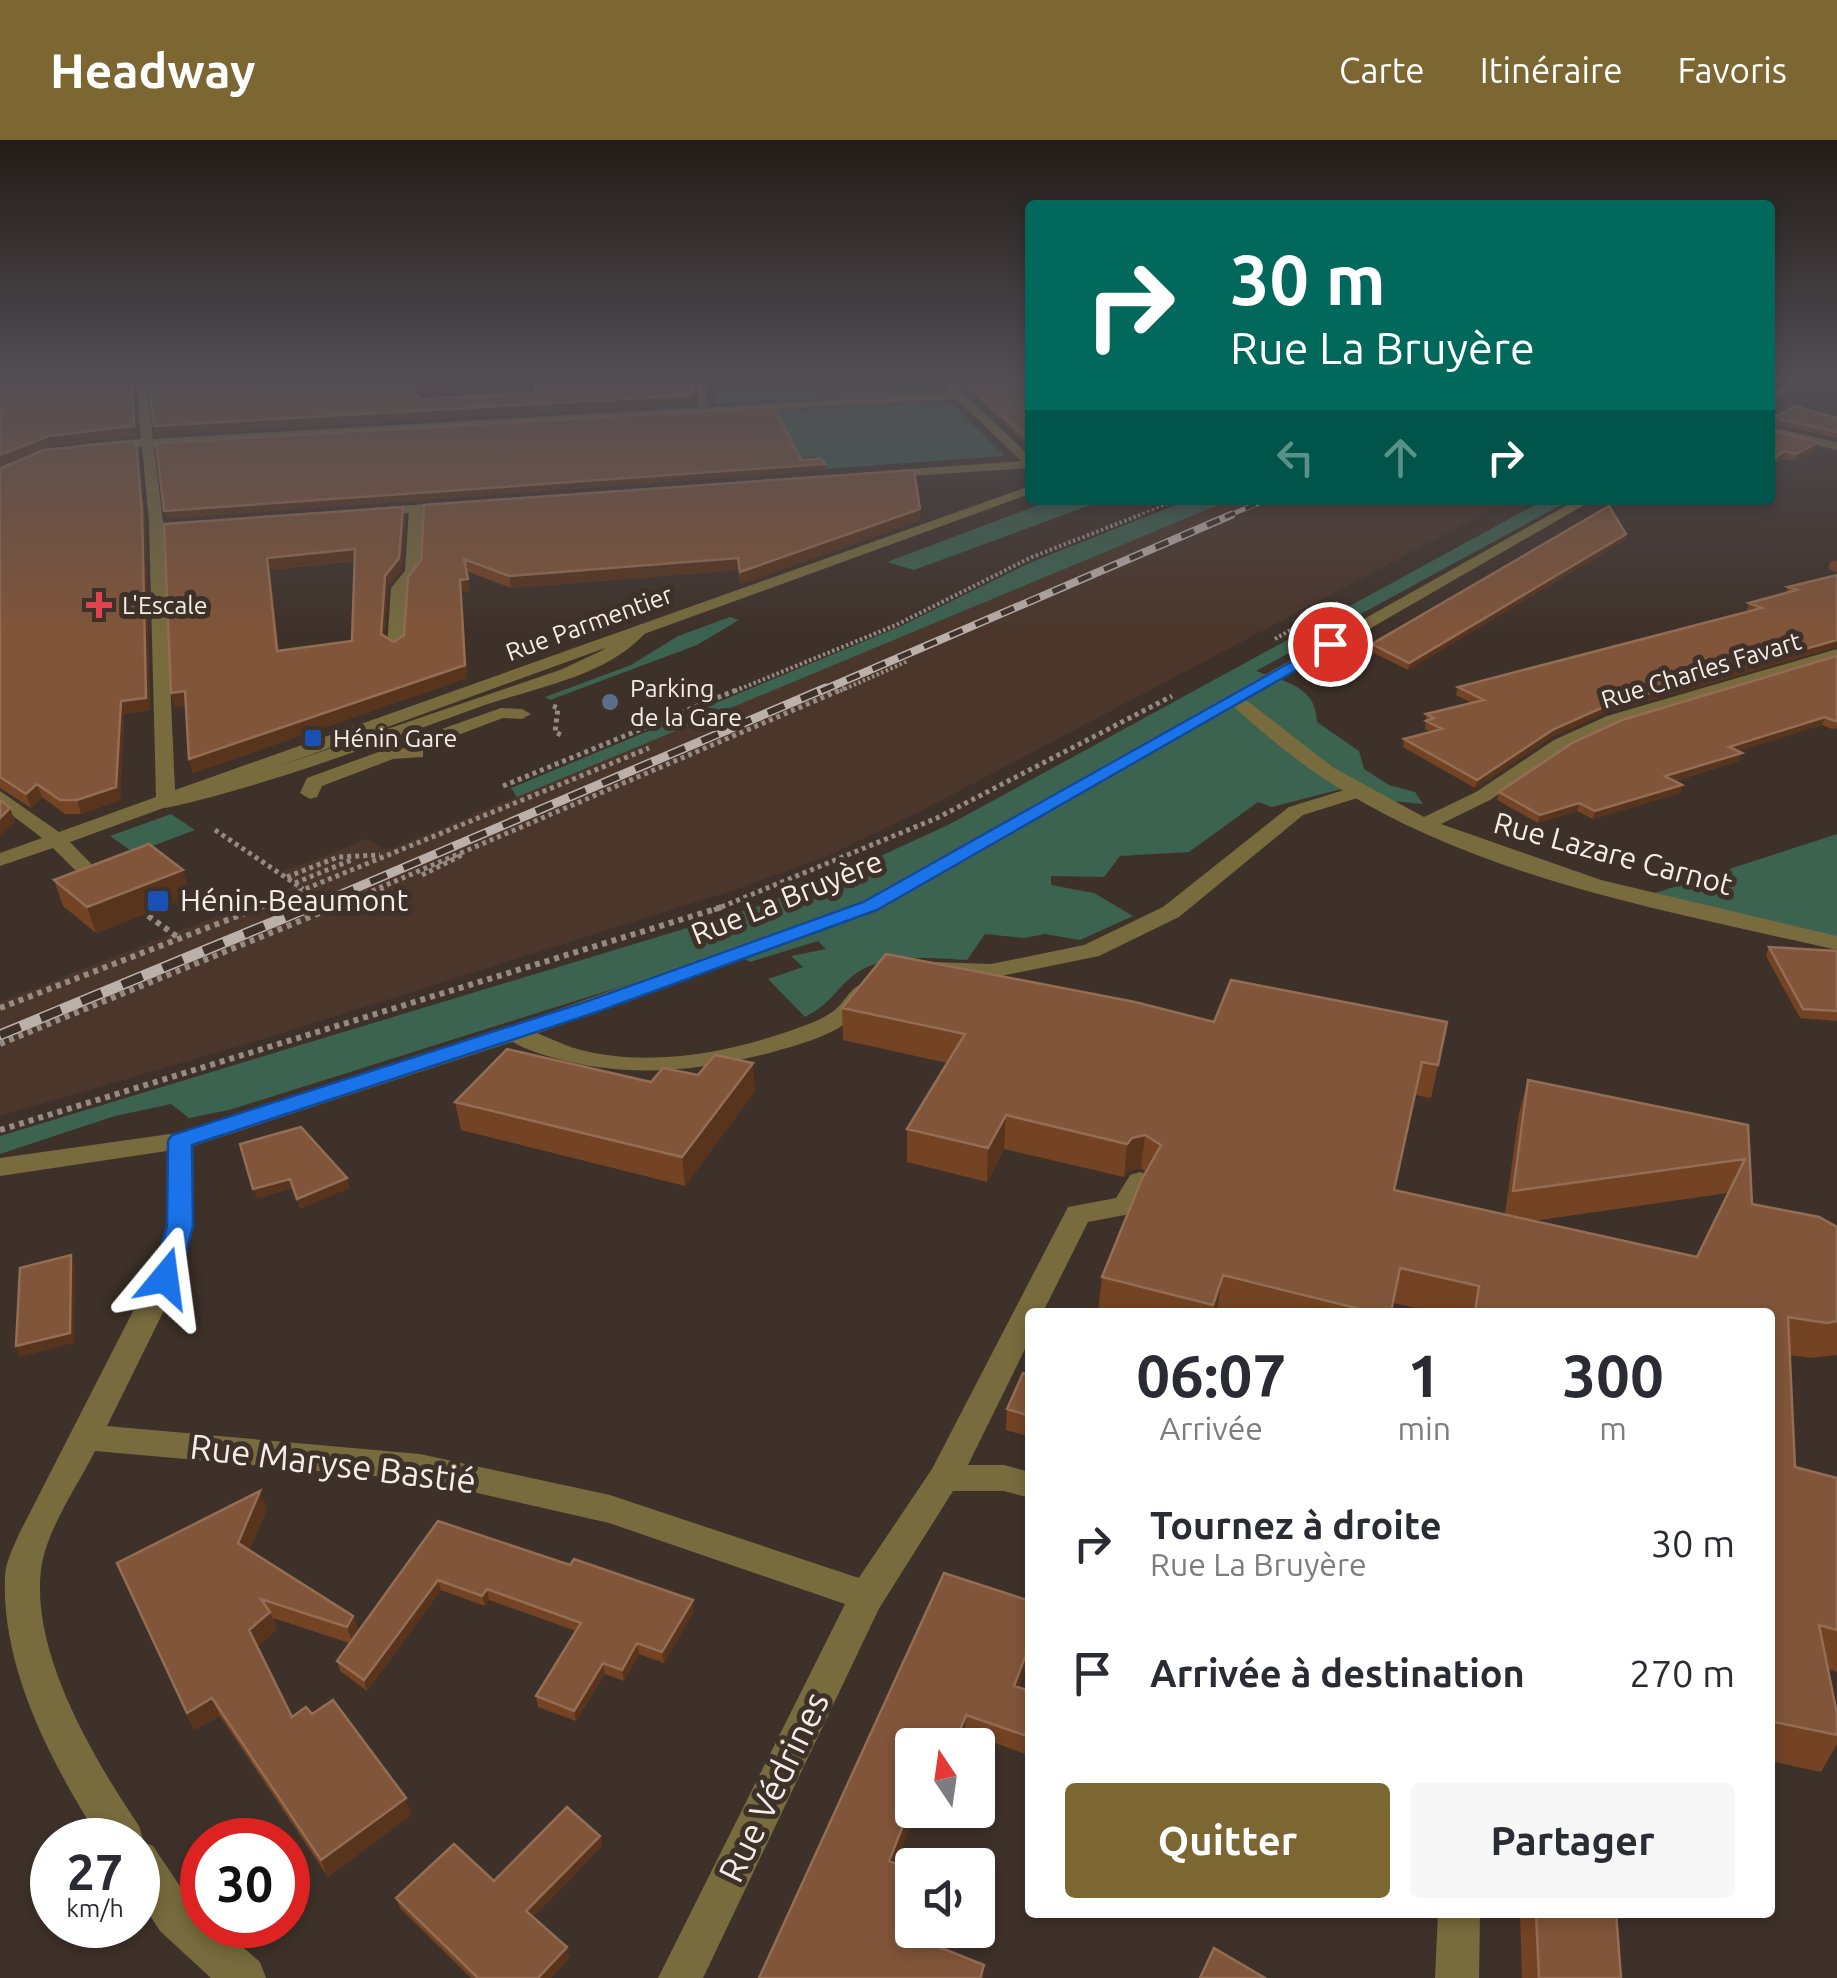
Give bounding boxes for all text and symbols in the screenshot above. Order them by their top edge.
text: Headway [50,43,256,97]
text: Carte [1339,50,1425,90]
text: Itinéraire [1480,50,1623,90]
text: Favoris [1678,50,1787,90]
icon: right [1065,240,1195,370]
text: 30 m [1230,240,1386,318]
text: Rue La Bruyère [1230,322,1535,373]
icon: left [1268,430,1323,485]
icon: ahead [1373,430,1428,485]
icon: right [1478,430,1533,485]
street label: Rue Parmentier [502,580,677,666]
place label: L'Escale [122,591,208,619]
marker: L'Escale [86,592,112,618]
pin [1288,602,1373,687]
icon: arrive [1303,617,1358,672]
street label: Rue Charles Favart [1598,626,1805,714]
place label: Parking de la Gare [630,674,742,731]
marker: Parking de la Gare [599,691,621,713]
place label: Hénin Gare [333,724,457,752]
marker: Hénin Gare [302,727,324,749]
street label: Rue Lazare Carnot [1490,805,1736,901]
street label: Rue La Bruyère [686,843,887,951]
place label: Hénin-Beaumont [180,883,408,917]
marker: Hénin-Beaumont [145,888,171,914]
position arrow [113,1226,217,1330]
text: 06:07 [1136,1341,1286,1408]
text: 1 [1407,1341,1441,1408]
text: 300 [1562,1341,1664,1408]
text: Arrivée [1159,1410,1263,1446]
text: min [1397,1410,1451,1446]
text: m [1599,1410,1627,1446]
street label: Rue Maryse Bastié [188,1426,478,1500]
text: Tournez à droite [1150,1504,1442,1546]
icon: right [1065,1516,1120,1571]
text: 30 m [1651,1522,1735,1564]
text: Rue La Bruyère [1150,1546,1367,1582]
icon: arrive [1065,1646,1120,1701]
text: Arrivée à destination [1150,1652,1525,1694]
text: 270 m [1629,1652,1735,1694]
street label: Rue Védrines [710,1685,836,1888]
north arrow [895,1728,995,1828]
map controls [895,1728,995,1948]
button: Quitter [1065,1783,1390,1898]
button: Partager [1410,1783,1735,1898]
speed limit sign: 30 [180,1818,310,1948]
text: 27 [67,1843,123,1899]
button: sound [895,1848,995,1948]
text: km/h [66,1894,124,1922]

